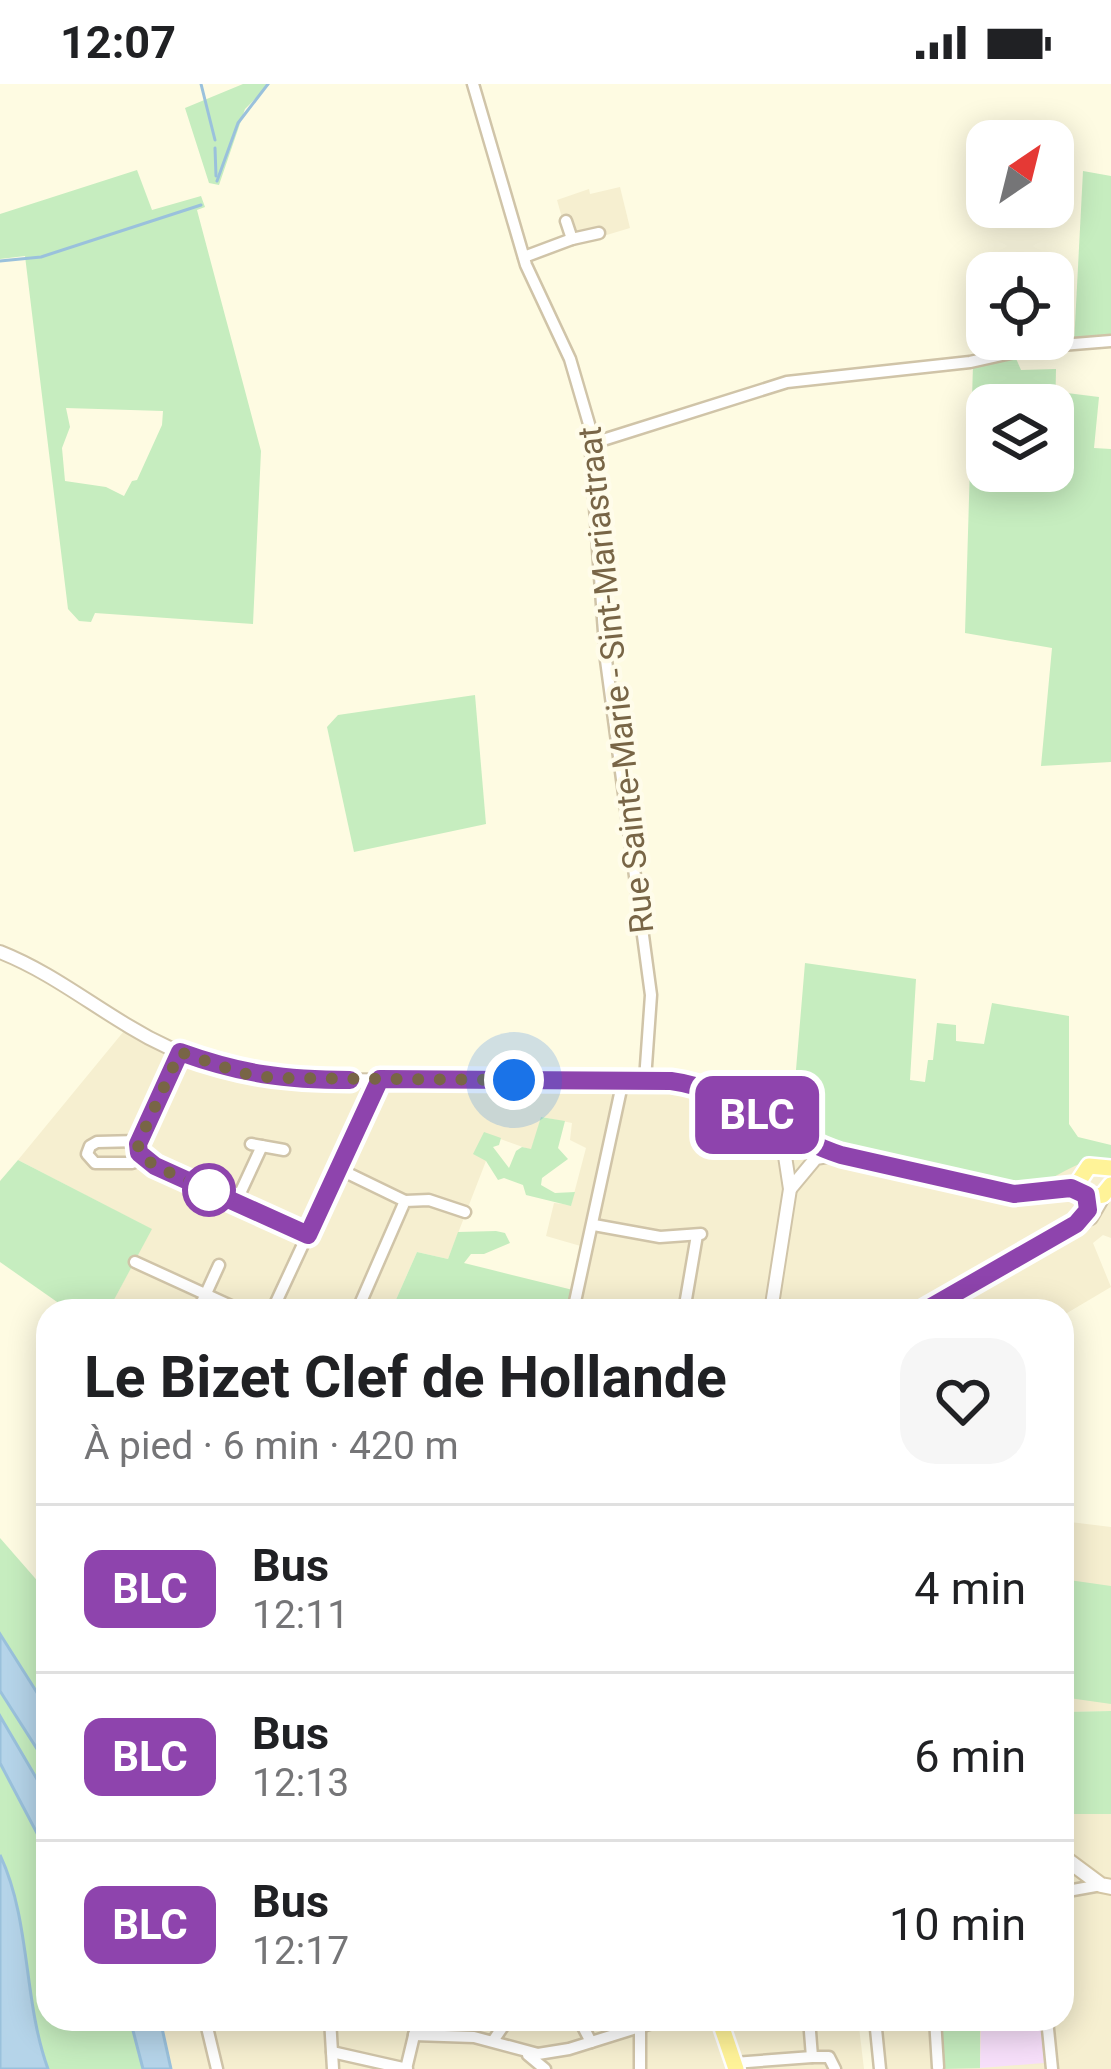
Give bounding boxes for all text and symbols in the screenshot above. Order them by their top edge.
text: 12:07 [60,16,176,69]
north arrow [966,120,1074,228]
map controls [966,120,1074,492]
button: locate [966,252,1074,360]
button: layers [966,384,1074,492]
street label: Rue Sainte-Marie - Sint-Mariastraat [569,425,661,935]
your location [484,1050,544,1110]
line badge: BLC [688,1076,826,1154]
text: BLC [719,1090,795,1139]
unlabelled marker [184,1165,234,1215]
button: heart [900,1338,1026,1464]
text: Le Bizet Clef de Hollande [84,1344,727,1411]
text: À pied · 6 min · 420 m [84,1423,459,1469]
text: Bus [252,1539,329,1592]
text: 4 min [914,1562,1026,1615]
text: BLC [112,1564,188,1613]
text: 12:11 [252,1592,349,1638]
text: Bus [252,1707,329,1760]
text: 6 min [914,1730,1026,1783]
text: BLC [112,1732,188,1781]
text: 12:13 [252,1760,349,1806]
text: Bus [252,1875,329,1928]
text: 10 min [889,1898,1026,1951]
text: BLC [112,1900,188,1949]
text: 12:17 [252,1928,349,1974]

